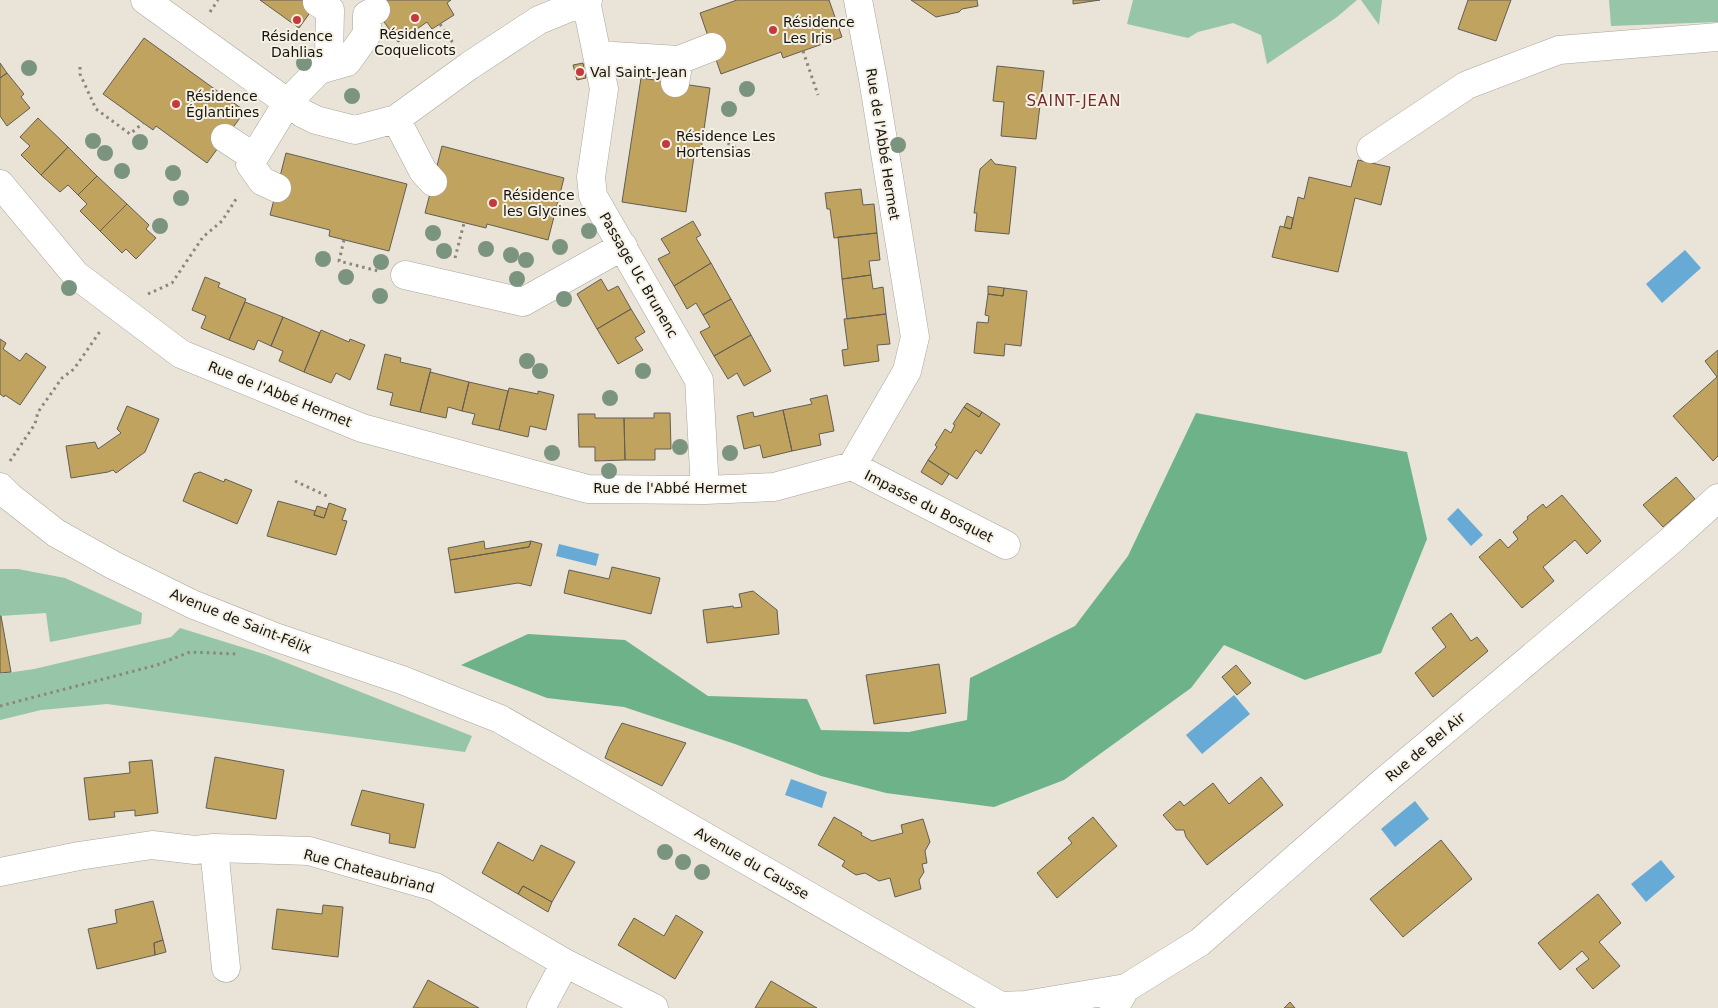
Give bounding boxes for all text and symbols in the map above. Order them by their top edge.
marker: Résidence Coquelicots [409,12,421,24]
marker: Résidence Dahlias [291,14,303,26]
place label: Résidence Les Iris [783,14,855,46]
marker: Résidence Les Iris [767,24,779,36]
place label: Résidence Coquelicots [374,26,456,58]
place label: Résidence Dahlias [261,28,333,60]
place label: Val Saint-Jean [590,64,687,80]
marker: Val Saint-Jean [574,66,586,78]
street label: Rue de l'Abbé Hermet [863,67,903,222]
place label: Résidence Églantines [186,88,259,120]
district label: SAINT-JEAN [1026,92,1122,110]
marker: Résidence Églantines [170,98,182,110]
place label: Résidence Les Hortensias [676,128,776,160]
marker: Résidence Les Hortensias [660,138,672,150]
place label: Résidence les Glycines [503,187,587,219]
marker: Résidence les Glycines [487,197,499,209]
street label: Passage Uc Brunenc [597,209,681,341]
street label: Rue de l'Abbé Hermet [206,358,355,430]
street label: Impasse du Bosquet [862,467,997,546]
street label: Rue de l'Abbé Hermet [593,480,747,496]
street label: Avenue de Saint-Félix [168,585,314,657]
street label: Rue de Bel Air [1382,709,1468,785]
street label: Avenue du Causse [692,824,812,902]
street label: Rue Chateaubriand [302,846,436,896]

